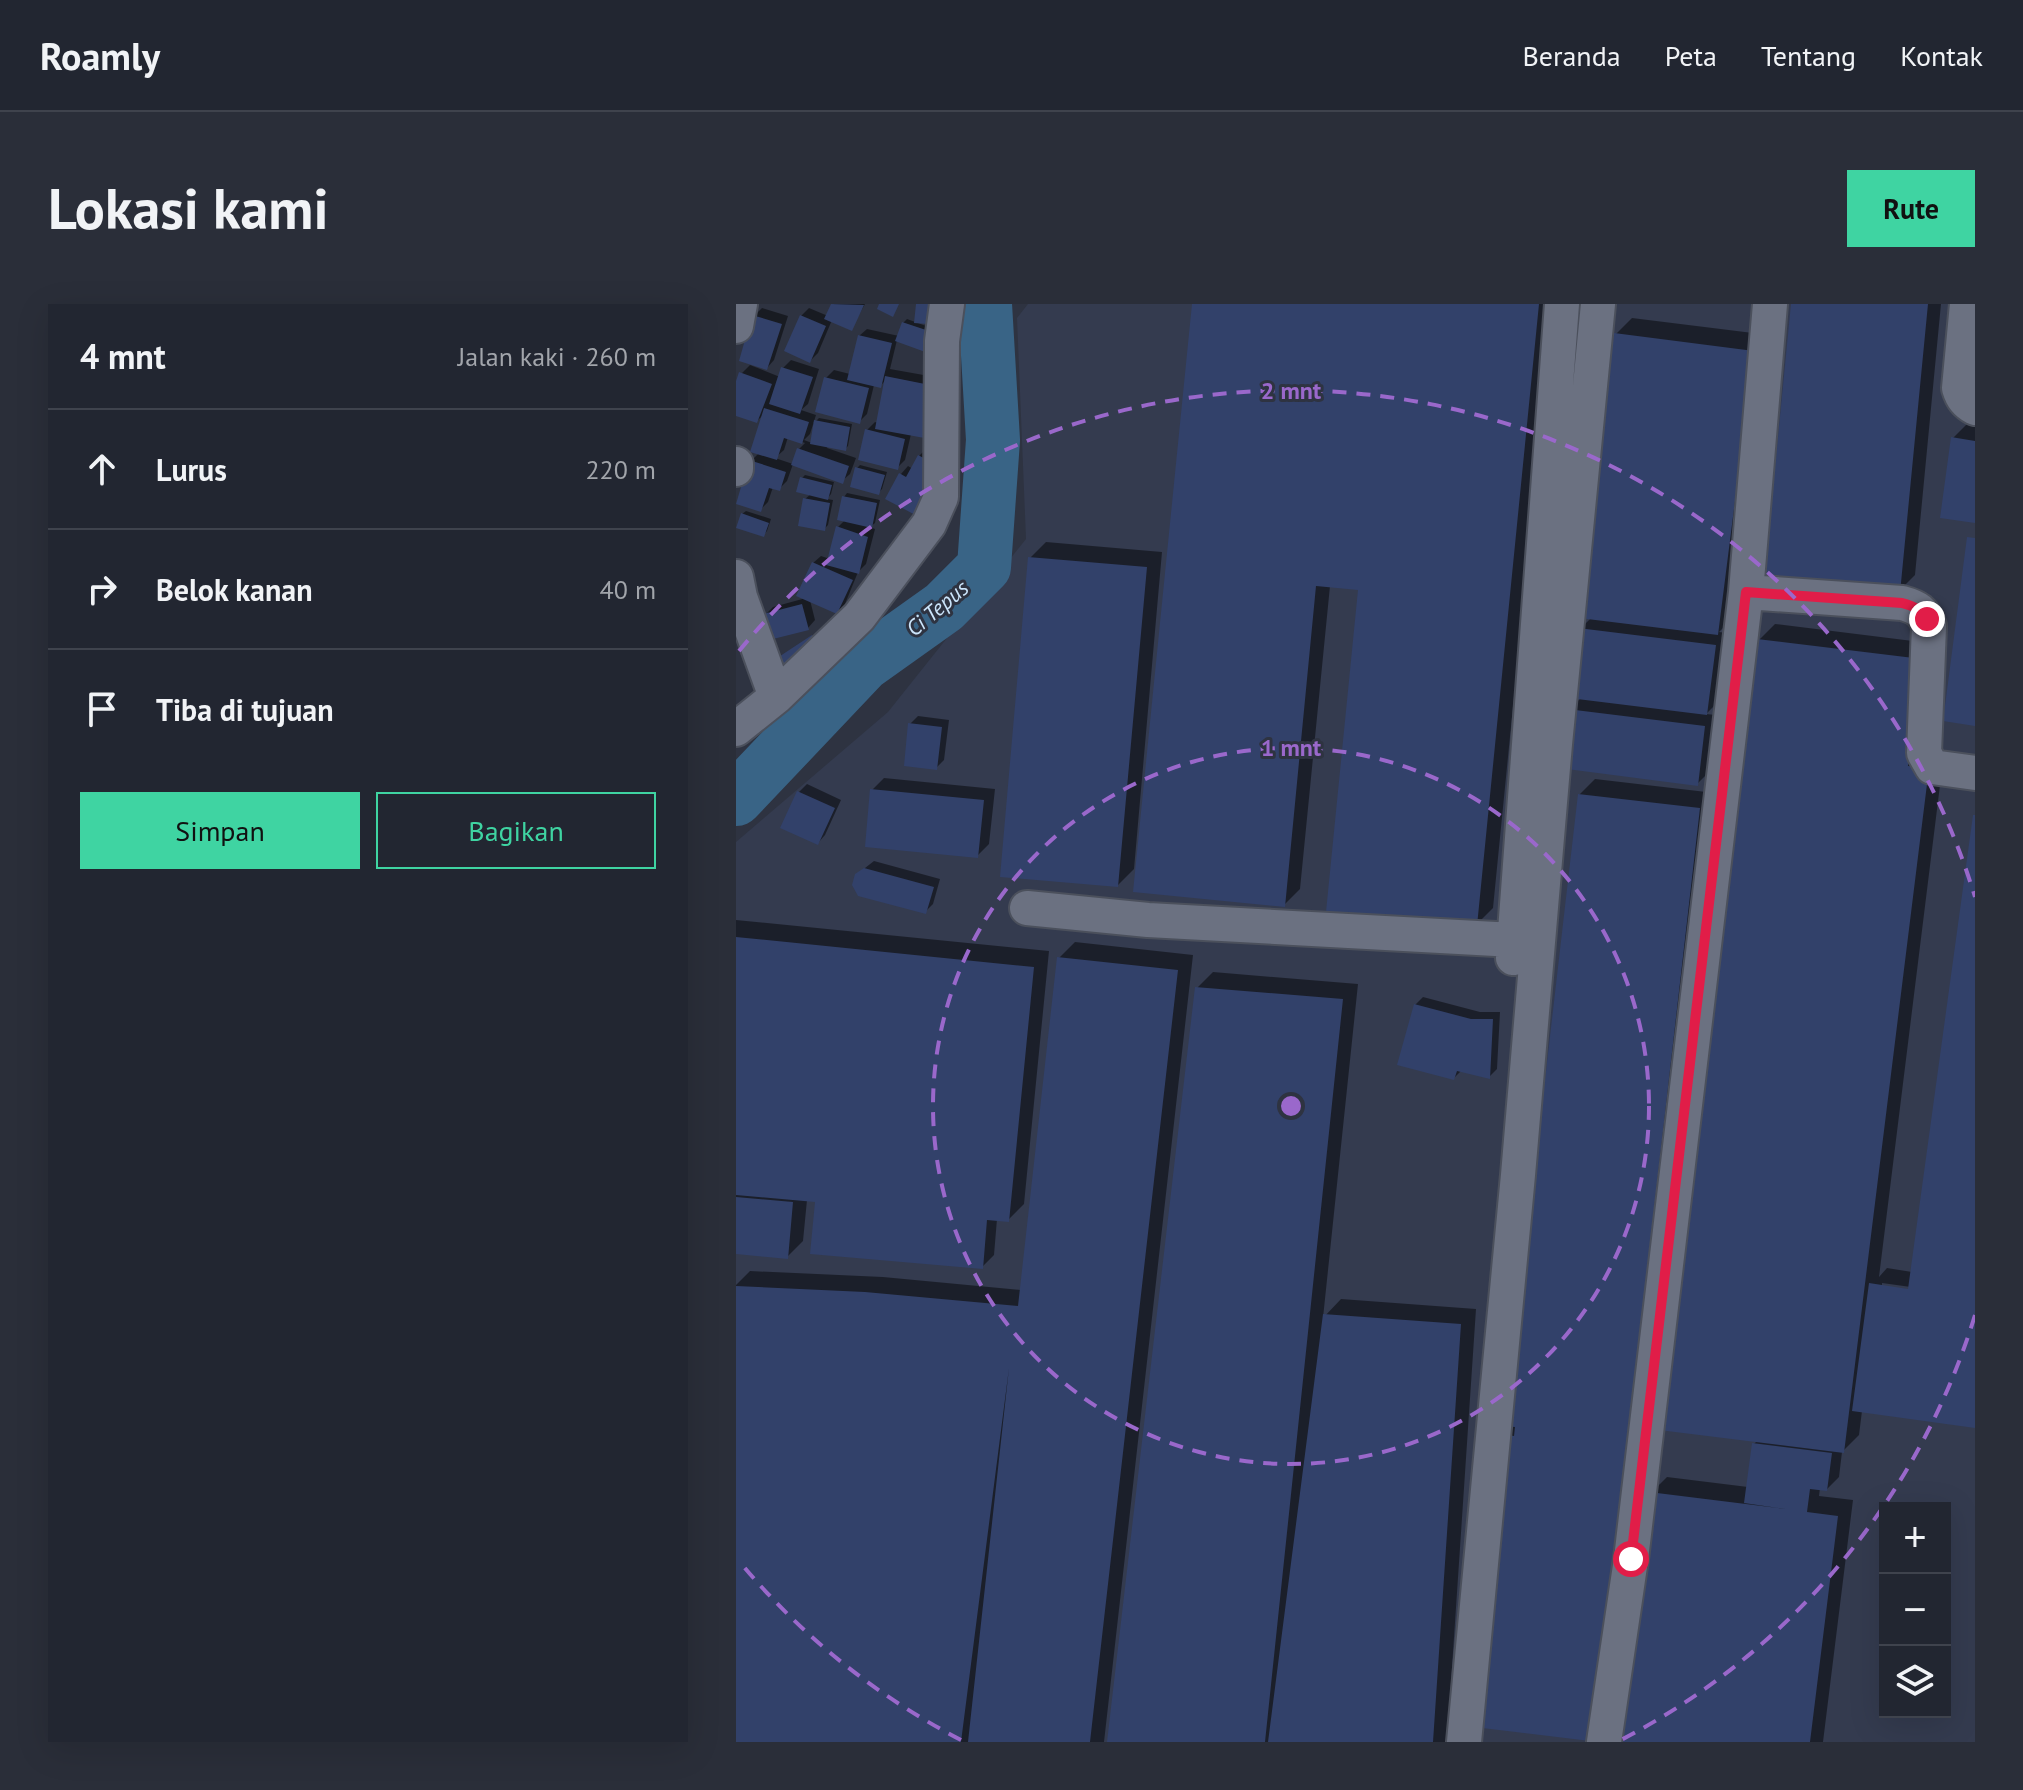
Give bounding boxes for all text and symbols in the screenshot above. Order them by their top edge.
text: Roamly [40,31,160,80]
text: Beranda [1522,37,1621,74]
text: Peta [1665,37,1717,74]
text: Tentang [1761,37,1856,74]
text: Kontak [1900,37,1983,74]
button: Rute [1847,170,1975,247]
text: Lokasi kami [48,172,328,244]
text: 4 mnt [80,334,166,378]
text: Jalan kaki · 260 m [458,340,656,373]
text: 2 mnt [1261,375,1322,406]
icon: ahead [80,447,124,491]
text: Lurus [156,450,227,489]
text: 220 m [585,453,656,486]
icon: right [80,567,124,611]
text: Belok kanan [156,570,313,609]
text: 40 m [600,573,656,606]
water label: Ci Tepus [900,574,974,642]
route end [1909,601,1945,637]
icon: arrive [80,687,124,731]
text: Tiba di tujuan [156,690,334,729]
text: 1 mnt [1261,732,1322,763]
button: Simpan [80,792,360,869]
button: Bagikan [376,792,656,869]
centre of rings [1277,1092,1305,1120]
map controls [1879,1502,1951,1718]
button: + [1879,1502,1951,1574]
route start [1613,1541,1649,1577]
button: − [1879,1574,1951,1646]
button: layers [1879,1646,1951,1718]

